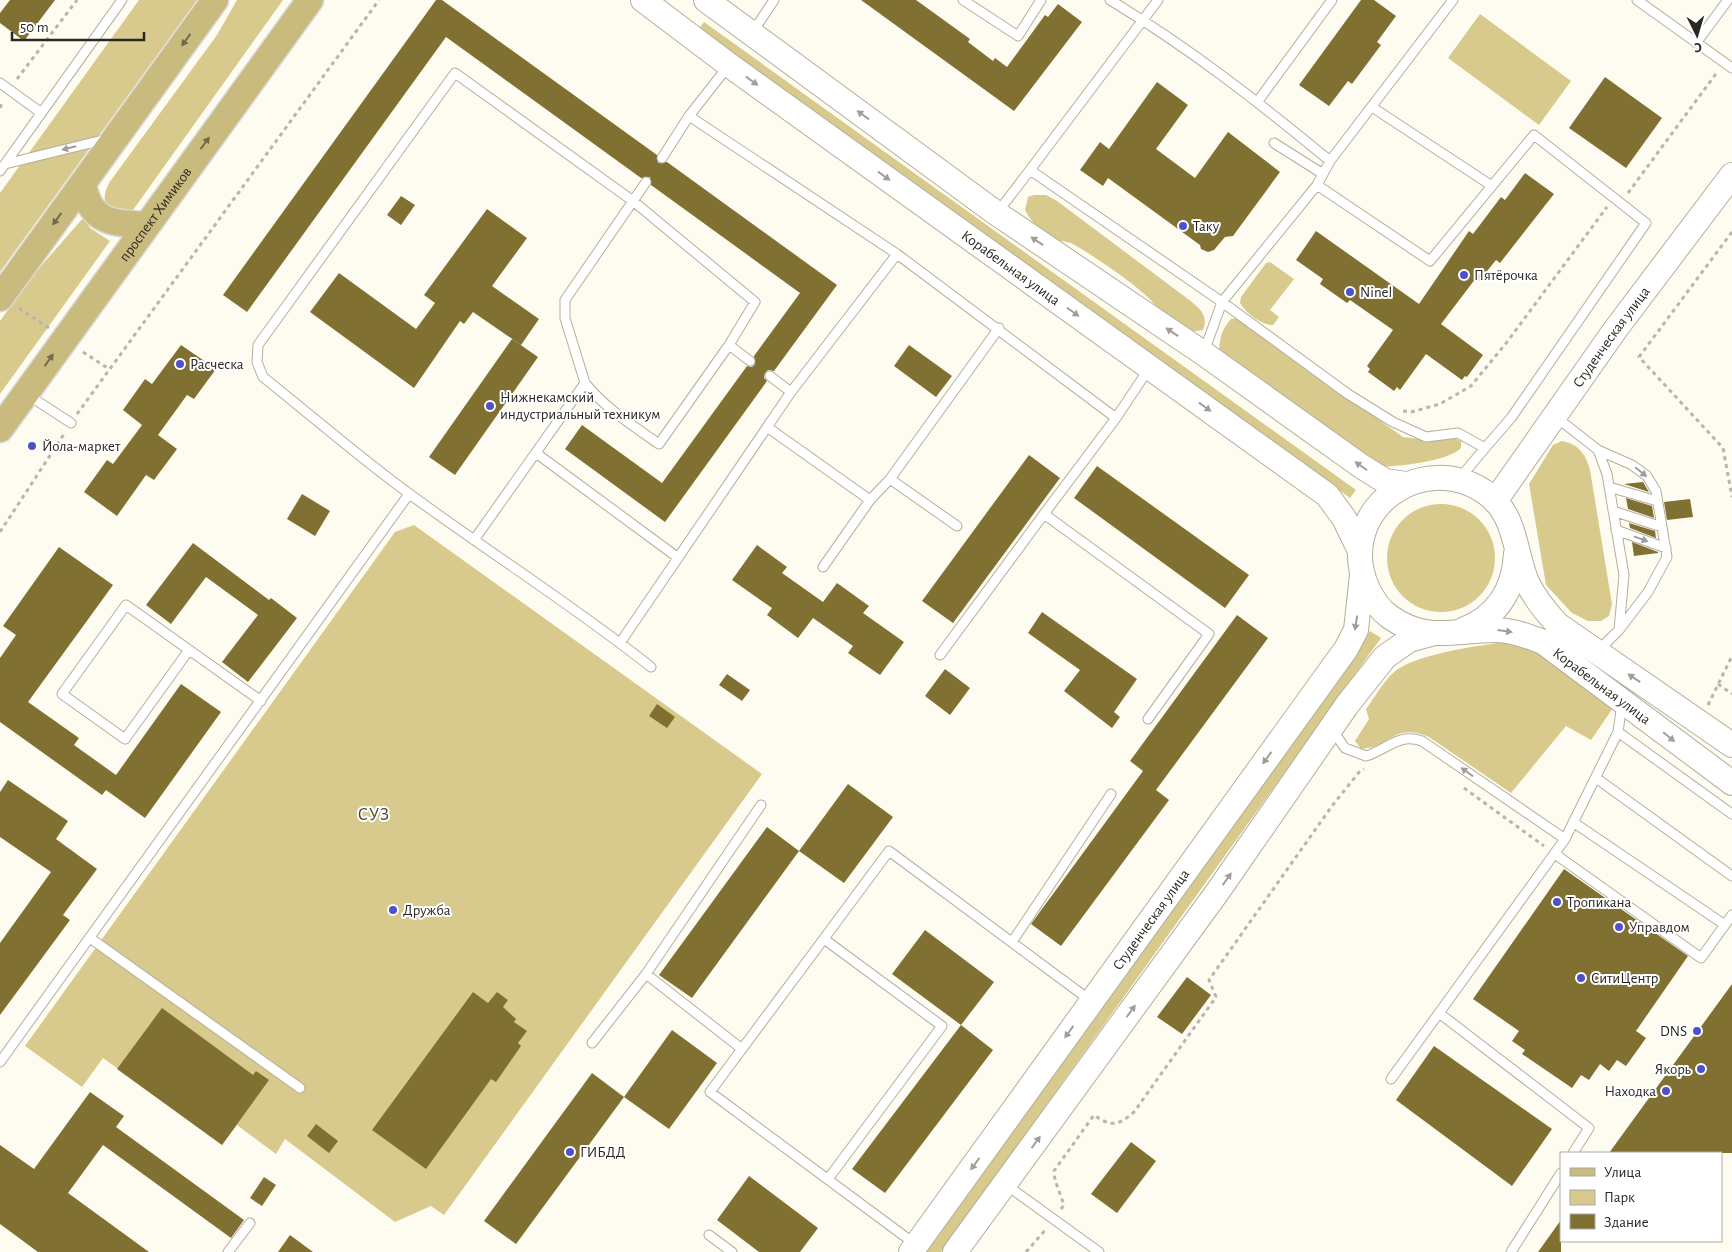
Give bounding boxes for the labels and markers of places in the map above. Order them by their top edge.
place label: Таку [1193,219,1220,234]
marker: Таку [1177,220,1189,232]
place label: Пятёрочка [1474,268,1538,283]
marker: Пятёрочка [1458,269,1470,281]
place label: Ninel [1360,285,1392,300]
marker: Ninel [1344,286,1356,298]
place label: Расческа [190,357,244,372]
marker: Расческа [174,358,186,370]
place label: Нижнекамский индустриальный техникум [500,390,661,422]
marker: Нижнекамский индустриальный техникум [484,400,496,412]
place label: Йола-маркет [42,439,121,454]
marker: Йола-маркет [26,440,38,452]
place label: Тропикана [1567,895,1632,910]
marker: Тропикана [1551,896,1563,908]
place label: Дружба [403,903,451,918]
marker: Дружба [387,904,399,916]
place label: Управдом [1629,920,1690,935]
marker: Управдом [1613,921,1625,933]
place label: СитиЦентр [1591,971,1659,986]
marker: СитиЦентр [1575,972,1587,984]
place label: DNS [1660,1024,1687,1039]
marker: DNS [1691,1025,1703,1037]
place label: Якорь [1655,1062,1692,1077]
marker: Якорь [1695,1063,1707,1075]
place label: Находка [1604,1084,1656,1099]
marker: Находка [1660,1085,1672,1097]
place label: ГИБДД [580,1145,626,1160]
marker: ГИБДД [564,1146,576,1158]

